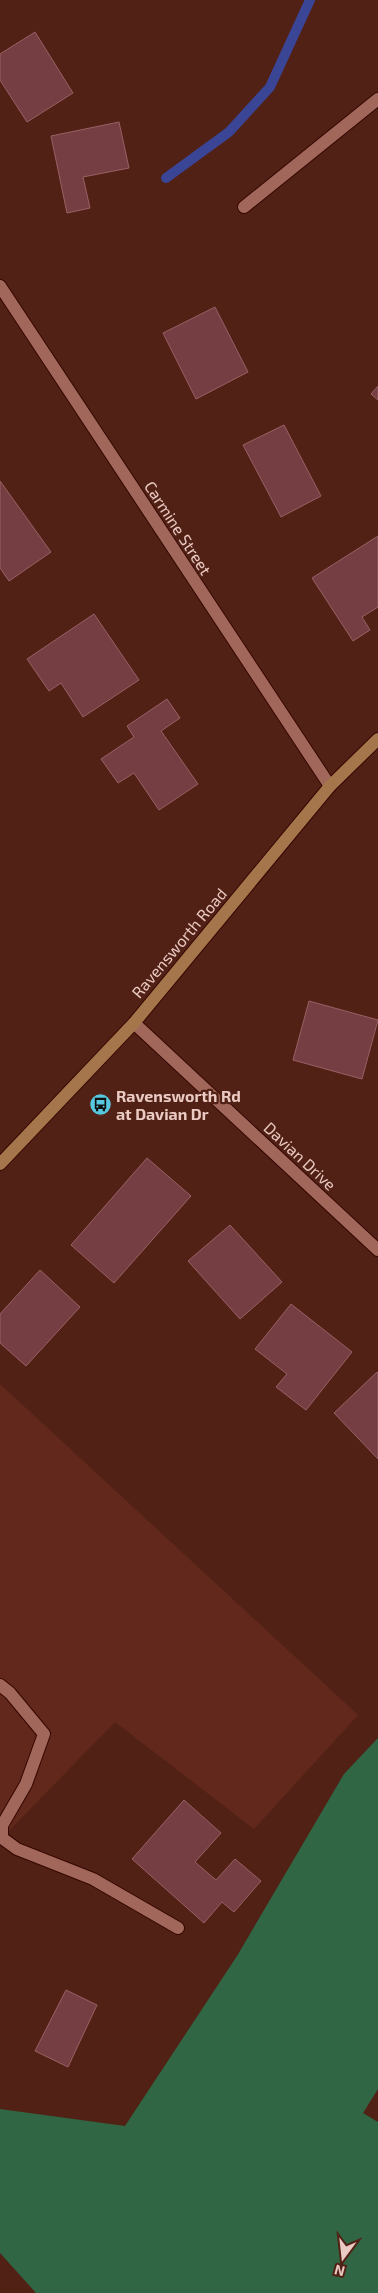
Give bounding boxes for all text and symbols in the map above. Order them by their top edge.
street label: Carmine Street [141,477,216,578]
street label: Ravensworth Road [127,884,230,1001]
place label: Ravensworth Rd at Davian Dr [116,1086,241,1123]
bus stop icon: Ravensworth Rd at Davian Dr [88,1093,112,1117]
street label: Davian Drive [260,1117,340,1194]
north arrow [318,2233,368,2283]
text: N [332,2262,347,2281]

